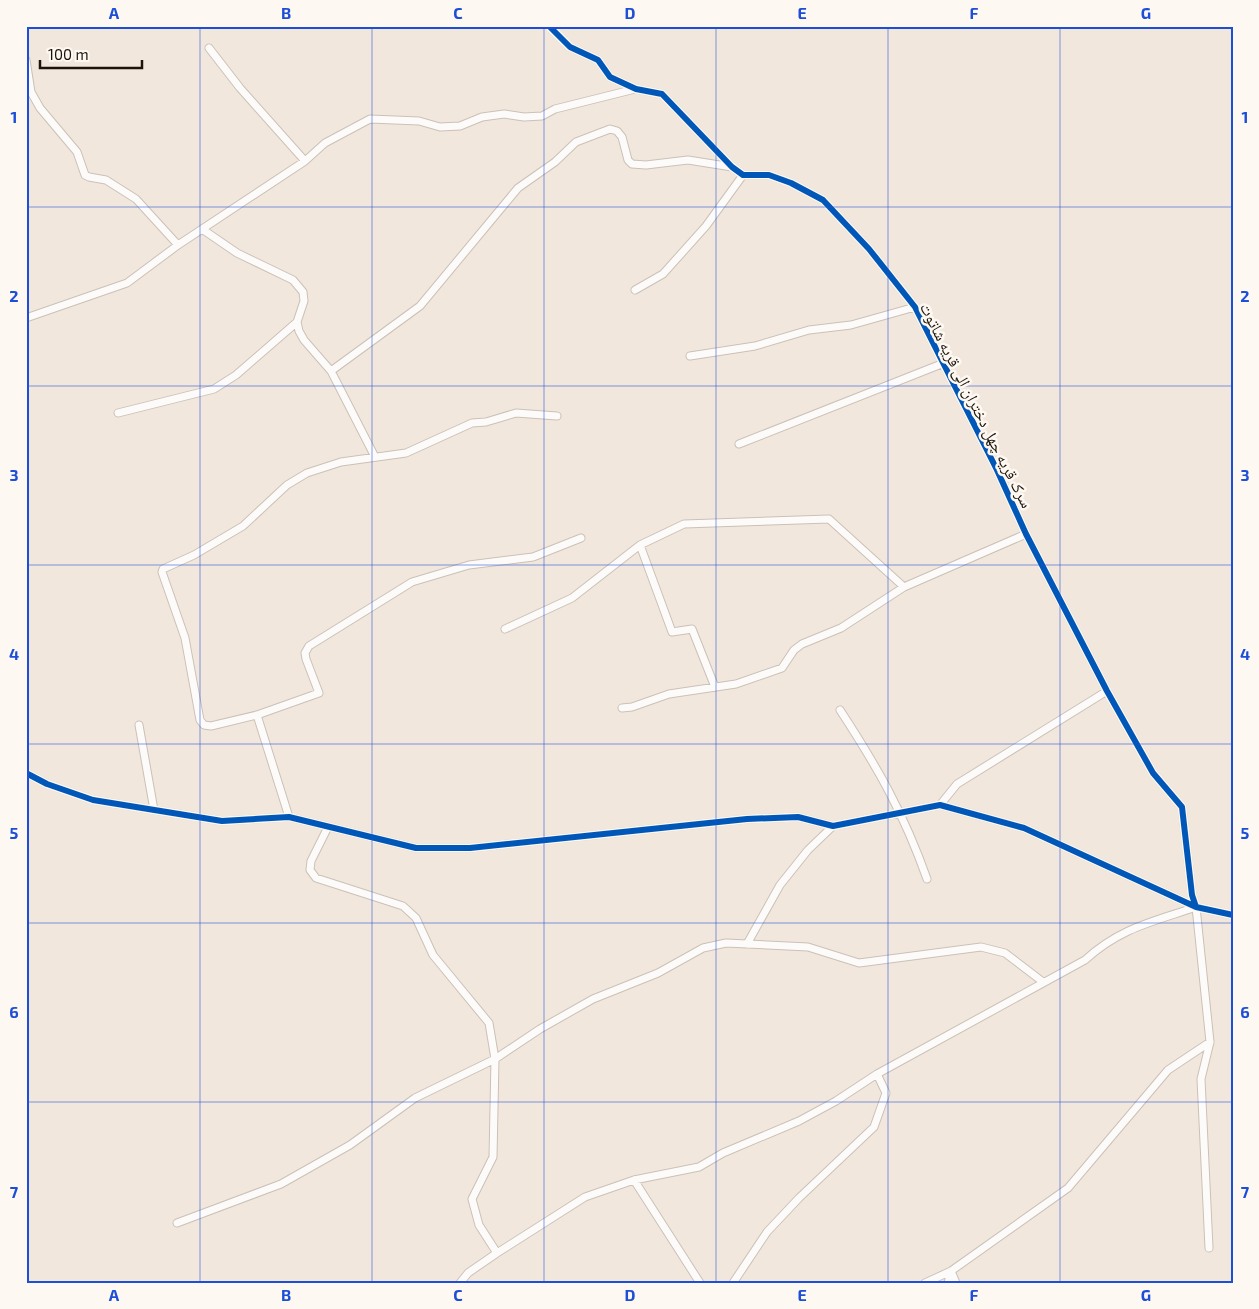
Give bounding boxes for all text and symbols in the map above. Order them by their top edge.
text: A [109,3,120,22]
text: B [281,3,291,22]
text: C [453,3,463,22]
text: D [625,3,636,22]
text: E [797,3,807,22]
text: F [970,3,979,22]
text: G [1141,3,1151,22]
scale bar [40,38,142,70]
text: 100 m [48,45,89,63]
text: 1 [11,107,17,126]
text: 1 [1242,107,1248,126]
text: 2 [9,286,19,305]
text: 2 [1240,286,1250,305]
street label: سرک قریه چهل دختران الی قریه شاتوت [915,299,1037,512]
text: 3 [9,465,19,484]
text: 3 [1240,465,1250,484]
text: 4 [9,644,19,663]
text: 4 [1240,644,1250,663]
text: 5 [10,823,19,842]
text: 5 [1241,823,1250,842]
text: 6 [9,1002,19,1021]
text: 6 [1240,1002,1250,1021]
text: 7 [10,1182,19,1201]
text: 7 [1241,1182,1250,1201]
text: A [109,1285,120,1304]
text: B [281,1285,291,1304]
text: C [453,1285,463,1304]
text: D [625,1285,636,1304]
text: E [797,1285,807,1304]
text: F [970,1285,979,1304]
text: G [1141,1285,1151,1304]

